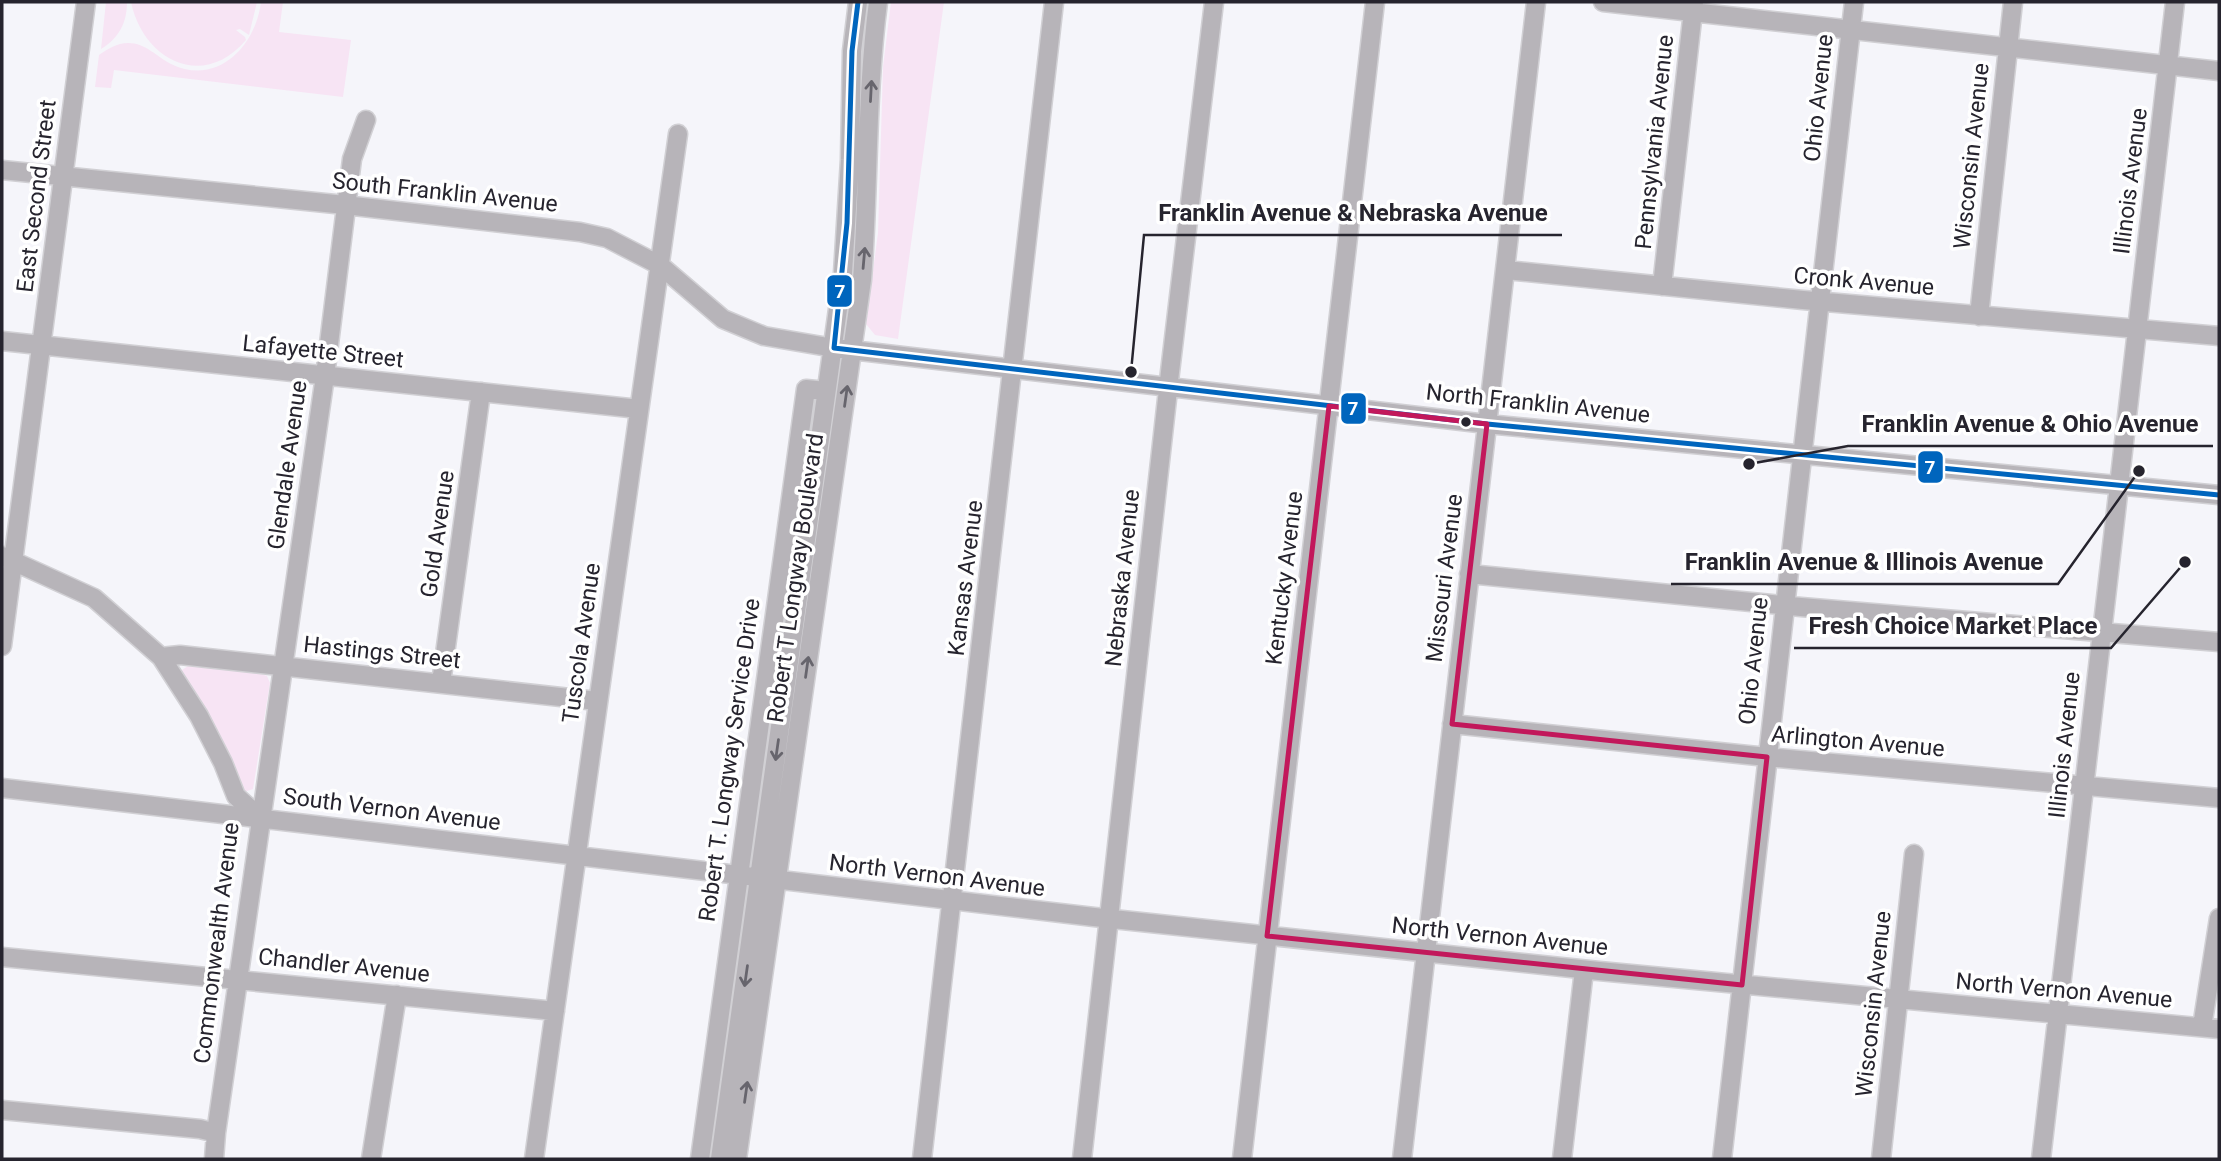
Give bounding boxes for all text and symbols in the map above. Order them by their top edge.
street label: Pennsylvania Avenue [1630,33,1679,251]
street label: Ohio Avenue [1798,33,1839,163]
street label: Wisconsin Avenue [1948,62,1995,250]
one-way arrow [864,80,877,103]
street label: East Second Street [11,98,62,294]
street label: Illinois Avenue [2108,106,2153,256]
street label: South Franklin Avenue [331,167,559,218]
callout: Franklin Avenue & Nebraska Avenue [1144,190,1562,235]
text: Franklin Avenue & Nebraska Avenue [1158,199,1548,227]
one-way arrow [858,247,871,270]
street label: Cronk Avenue [1793,262,1935,301]
line badge: 7 [826,274,853,308]
text: 7 [835,280,846,303]
street label: Lafayette Street [241,330,405,373]
street label: North Franklin Avenue [1425,378,1651,429]
street label: Glendale Avenue [262,379,313,551]
one-way arrow [839,385,852,408]
line badge: 7 [1340,392,1367,425]
text: 7 [1348,397,1359,420]
callout: Franklin Avenue & Ohio Avenue [1848,401,2213,446]
text: Franklin Avenue & Ohio Avenue [1862,410,2198,438]
unlabelled marker [1459,415,1473,429]
street label: Robert T Longway Boulevard [762,432,829,724]
line badge: 7 [1917,450,1944,484]
text: 7 [1925,456,1936,479]
street label: Gold Avenue [415,469,460,599]
street label: Nebraska Avenue [1100,488,1145,668]
street label: Kentucky Avenue [1260,490,1309,666]
street label: Missouri Avenue [1421,492,1468,664]
street label: Kansas Avenue [943,499,988,658]
callout: Franklin Avenue & Illinois Avenue [1671,539,2058,584]
text: Franklin Avenue & Illinois Avenue [1685,548,2043,576]
street label: Tuscola Avenue [557,561,606,725]
street label: Ohio Avenue [1733,596,1774,726]
street label: Robert T. Longway Service Drive [693,597,766,923]
callout: Fresh Choice Market Place [1794,603,2111,648]
text: Fresh Choice Market Place [1808,612,2098,640]
street label: Hastings Street [302,631,462,674]
one-way arrow [801,656,814,679]
street label: Illinois Avenue [2043,670,2086,820]
street label: Arlington Avenue [1770,720,1946,763]
one-way arrow [771,739,784,761]
street label: South Vernon Avenue [282,783,502,836]
street label: Commonwealth Avenue [188,821,245,1065]
street label: North Vernon Avenue [827,849,1046,902]
street label: Wisconsin Avenue [1850,910,1897,1098]
street label: North Vernon Avenue [1390,912,1609,961]
street label: Chandler Avenue [257,943,431,988]
one-way arrow [739,964,752,987]
street label: North Vernon Avenue [1955,968,2173,1013]
one-way arrow [740,1081,753,1104]

